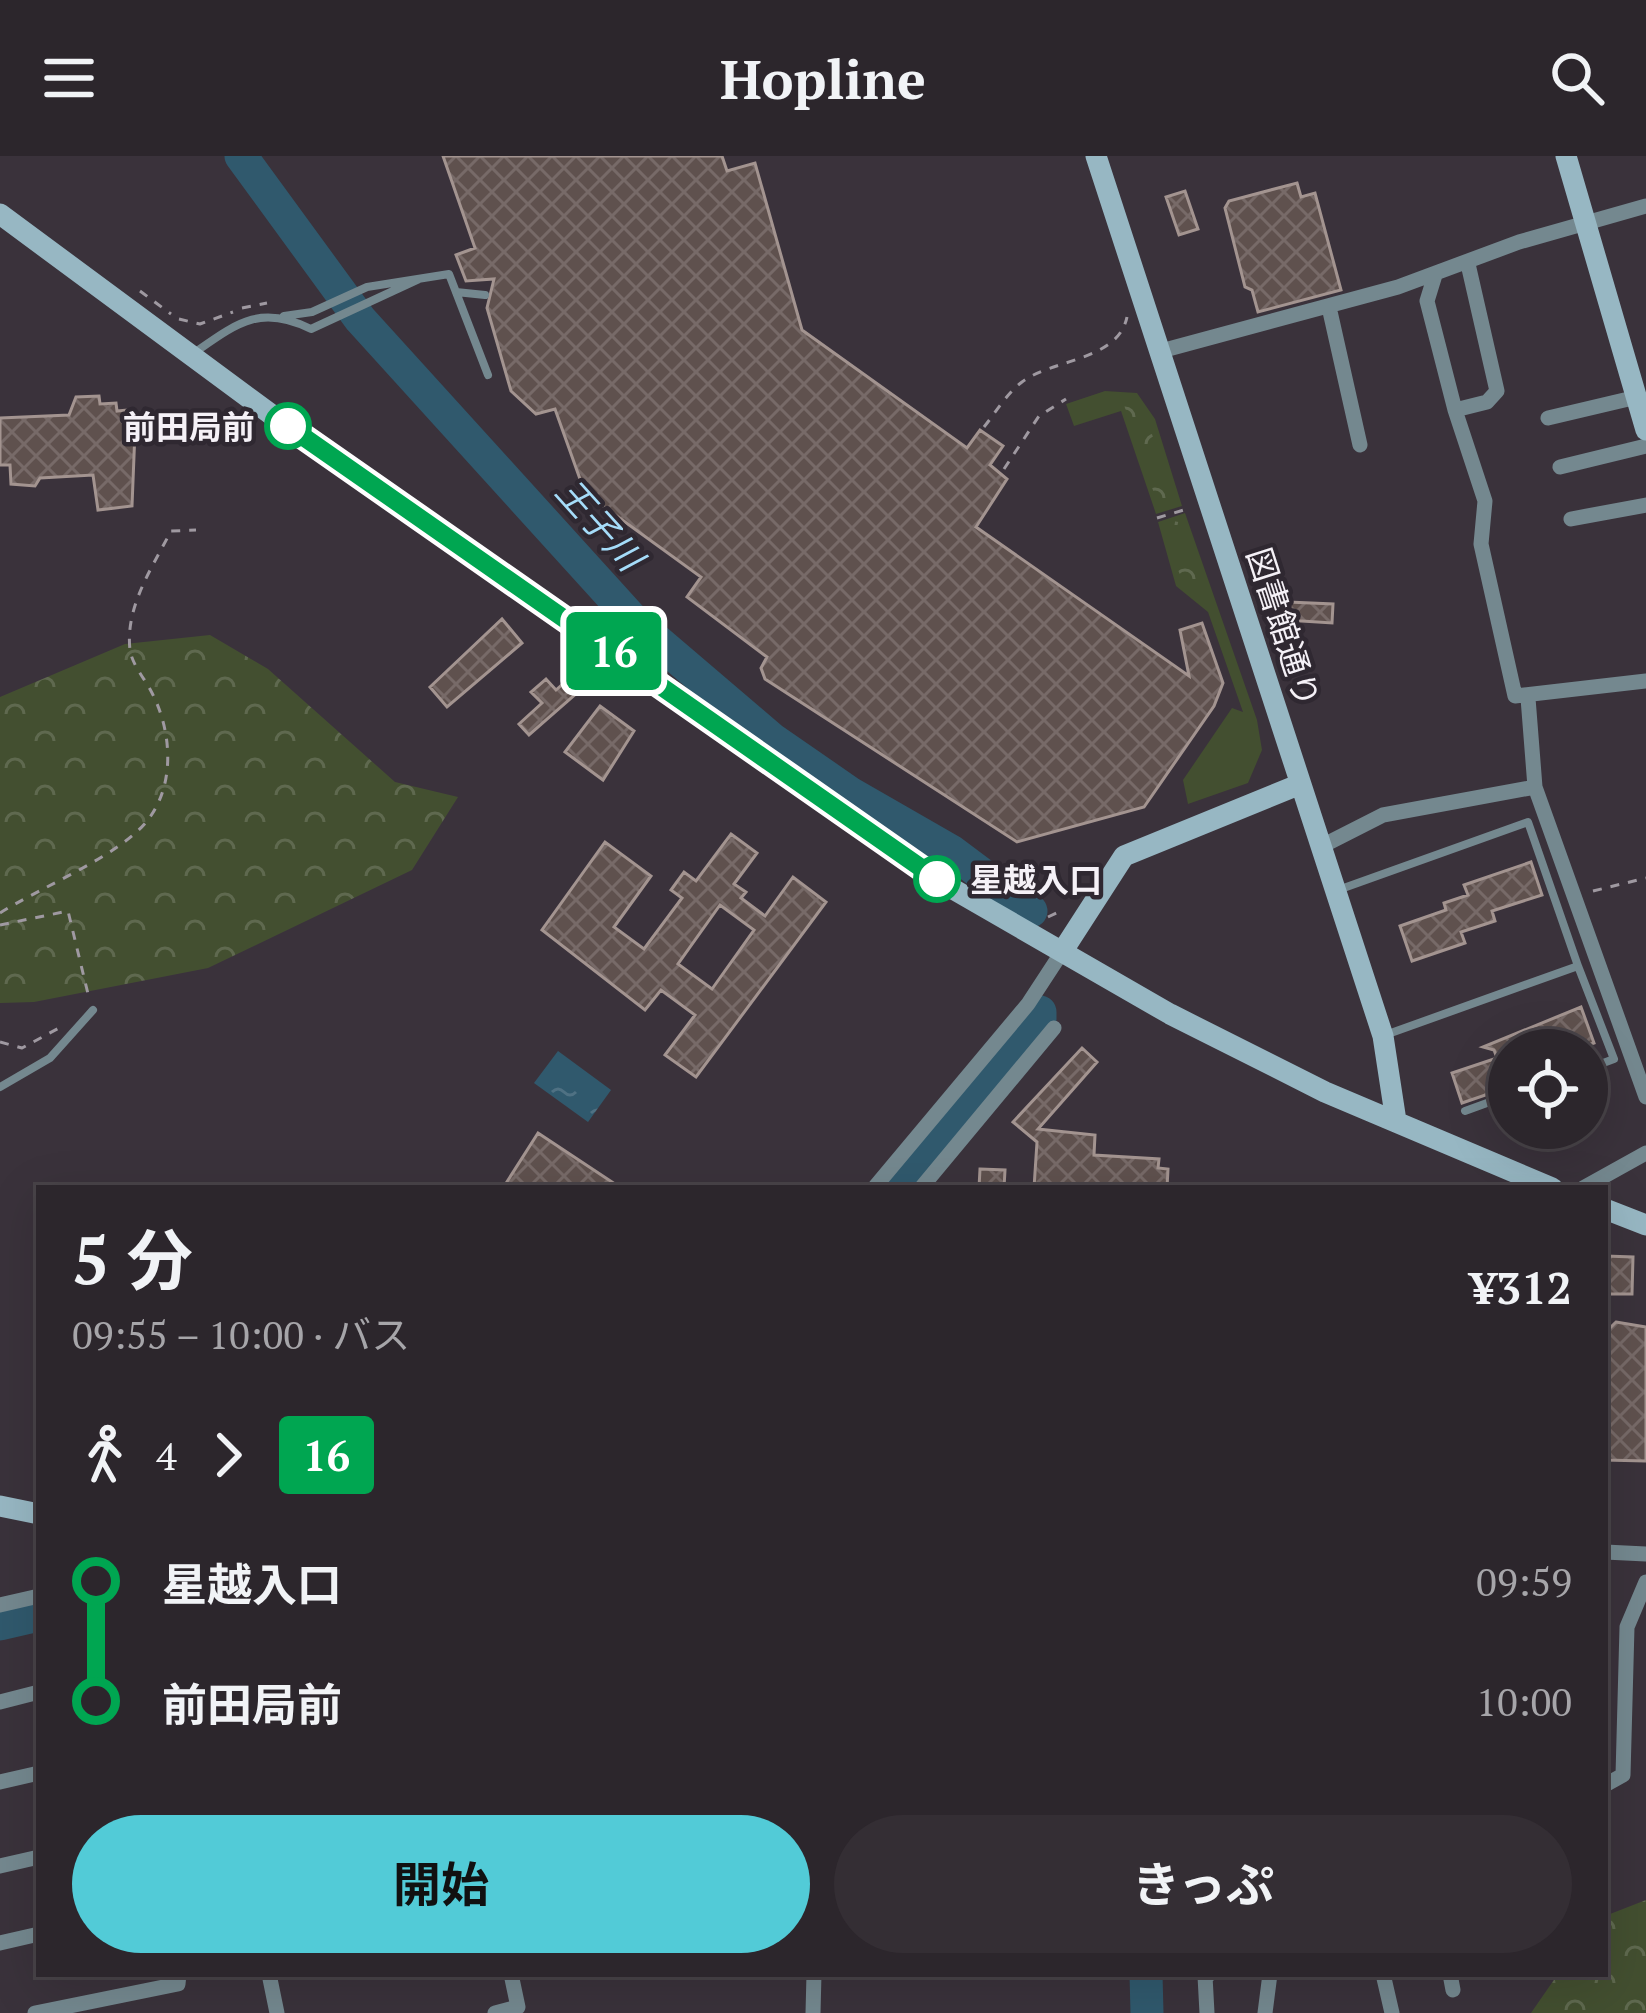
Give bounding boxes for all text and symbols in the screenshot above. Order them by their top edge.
text: Hopline [720,43,926,114]
icon: menu [36,45,102,111]
icon: search [1544,45,1610,111]
marker: 前田局前 [266,404,310,448]
place label: 前田局前 [123,405,255,448]
water label: 王子川 [546,468,656,583]
street label: 図書館通り [1238,542,1330,712]
line badge: 16 [560,612,668,690]
text: 16 [590,623,638,679]
marker: 星越入口 [915,857,959,901]
place label: 星越入口 [970,858,1102,901]
map controls [1488,1029,1608,1149]
button: locate [1488,1029,1608,1149]
text: 5 分 [72,1215,193,1303]
text: ¥312 [1470,1257,1572,1317]
text: 09:55 – 10:00 · バス [72,1308,410,1360]
icon: walk [72,1422,138,1488]
icon: forward [195,1422,261,1488]
text: 16 [303,1427,350,1483]
text: 4 [156,1429,177,1481]
text: 星越入口 [162,1554,342,1614]
text: 09:59 [1476,1555,1572,1607]
text: 前田局前 [162,1674,342,1734]
text: 10:00 [1476,1675,1572,1727]
button: 開始 [72,1815,810,1953]
button: きっぷ [834,1815,1572,1953]

